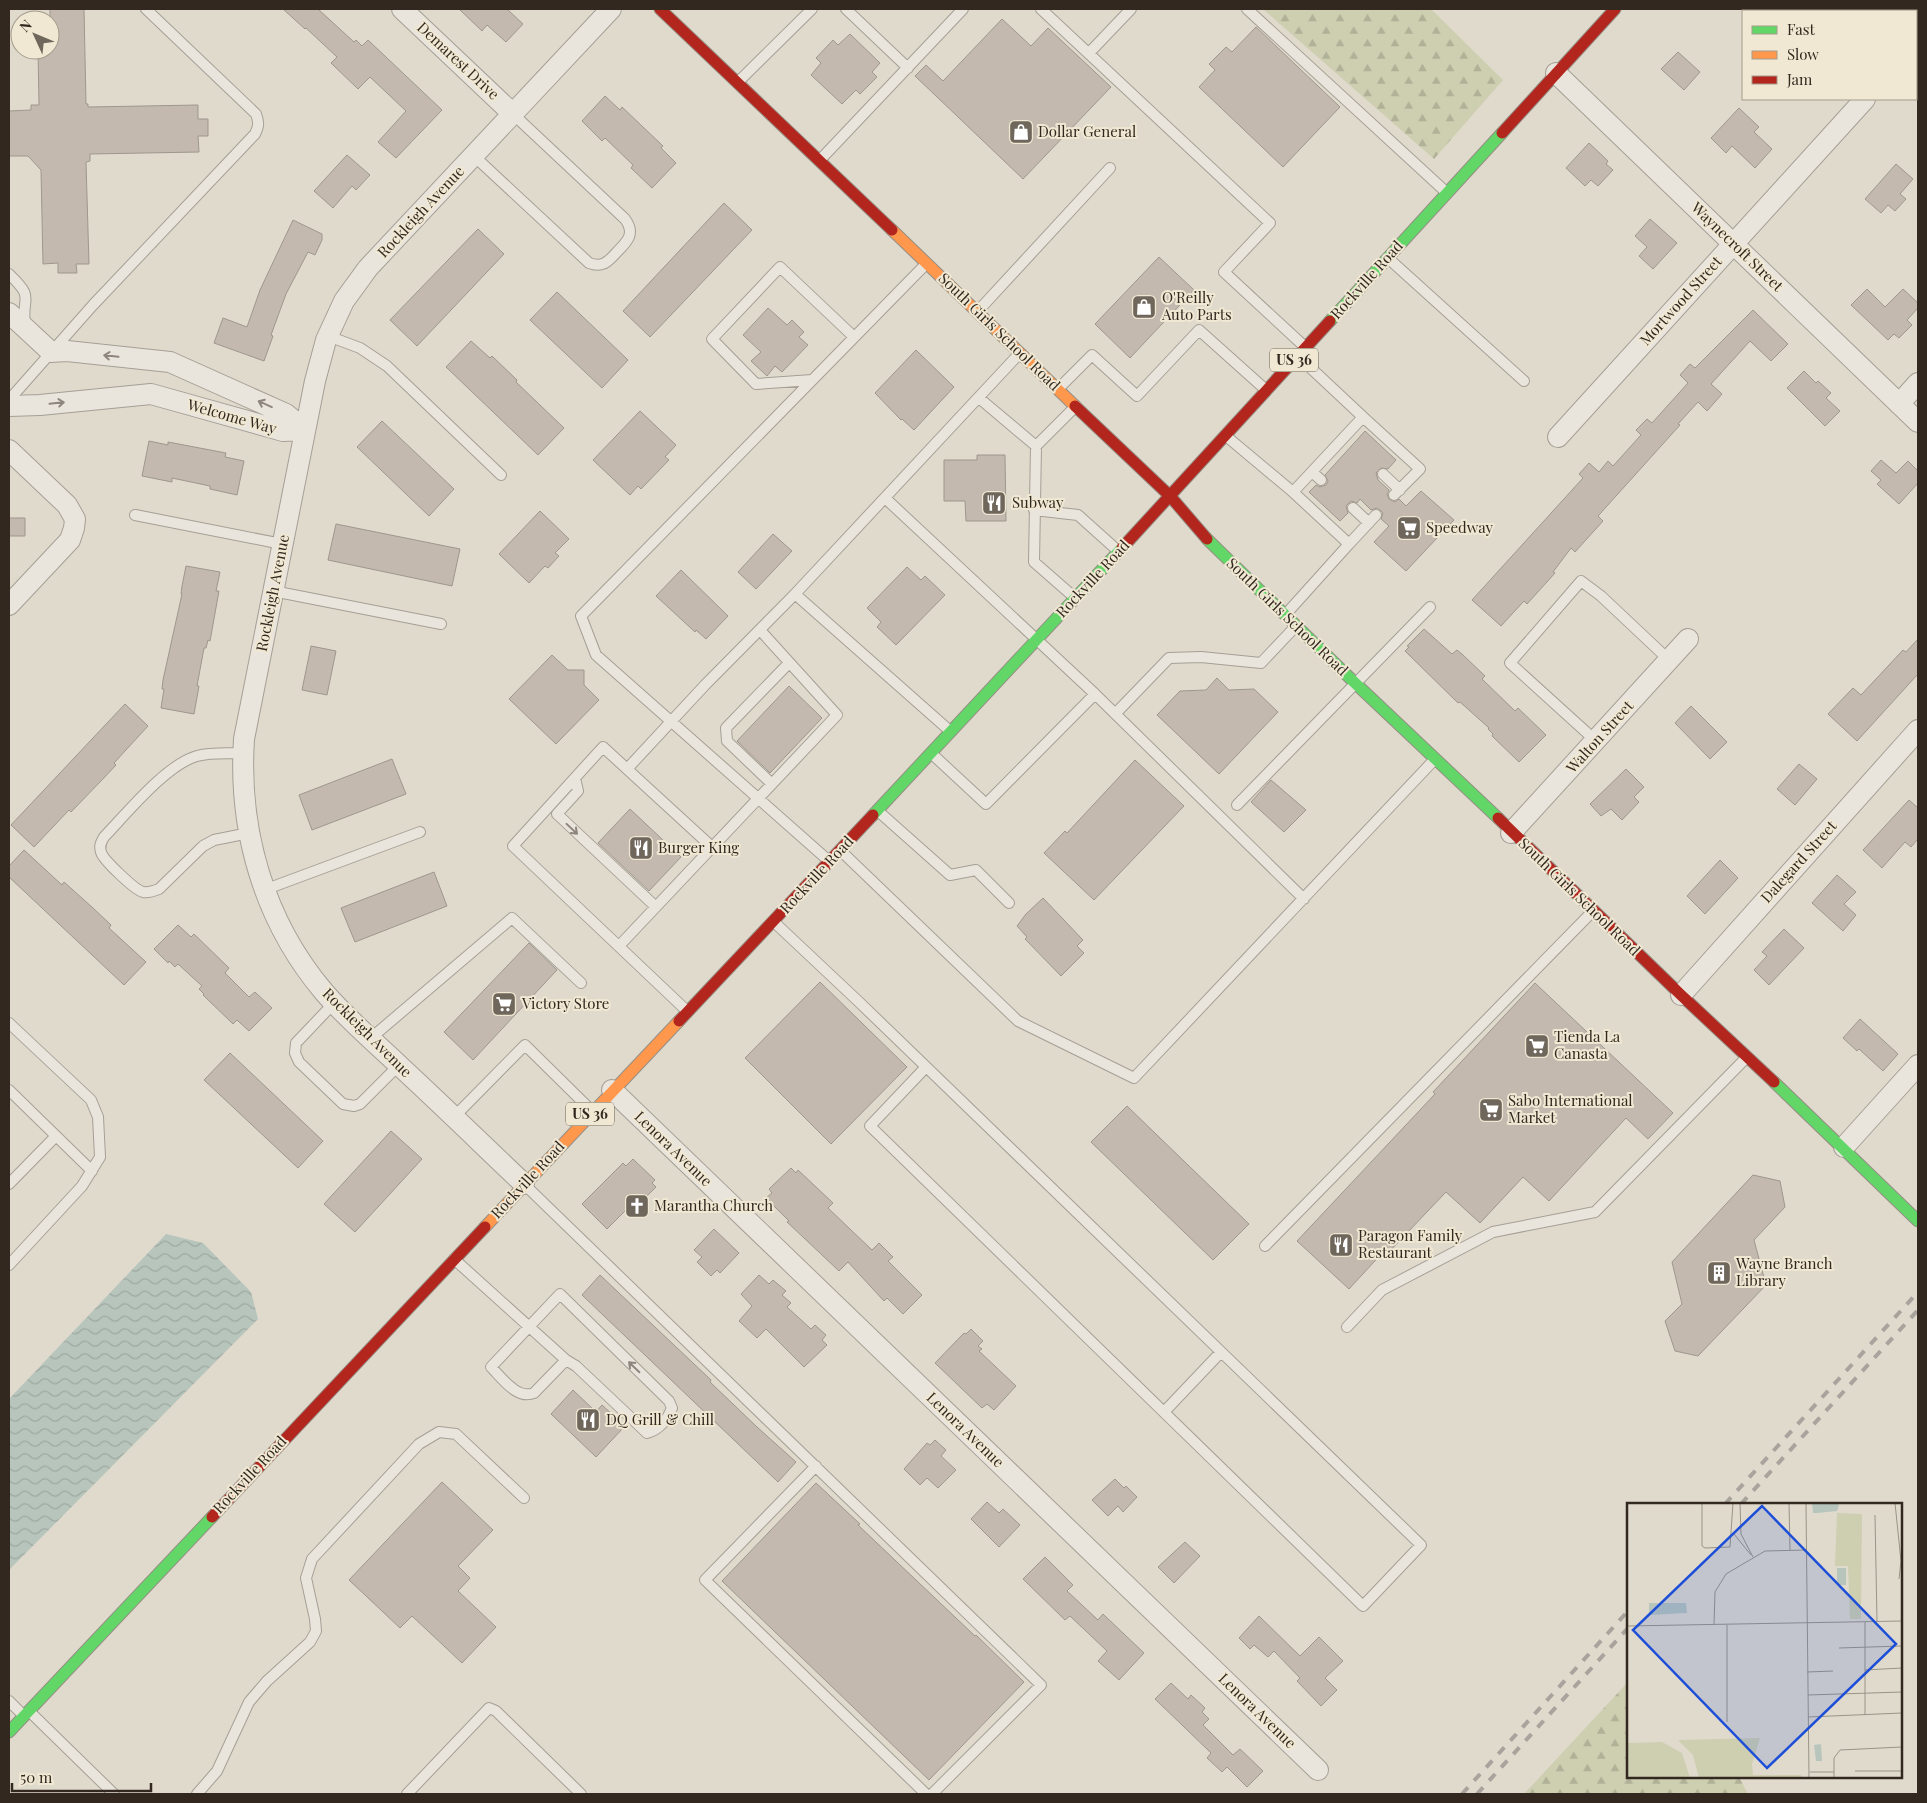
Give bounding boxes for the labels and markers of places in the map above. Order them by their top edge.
shop icon: Dollar General [1008,119,1034,145]
place label: Dollar General [1038,121,1136,141]
place label: O'Reilly Auto Parts [1161,287,1232,324]
shop icon: O'Reilly Auto Parts [1131,294,1157,320]
restaurant icon: Subway [981,490,1007,516]
place label: Subway [1012,492,1064,512]
supermarket icon: Speedway [1396,515,1422,541]
place label: Speedway [1426,517,1494,537]
restaurant icon: Burger King [628,835,654,861]
place label: Burger King [658,837,739,857]
supermarket icon: Victory Store [491,991,517,1017]
place label: Victory Store [521,993,609,1013]
place label: Tienda La Canasta [1554,1026,1621,1063]
supermarket icon: Tienda La Canasta [1524,1033,1550,1059]
place label: Sabo International Market [1508,1090,1633,1127]
supermarket icon: Sabo International Market [1478,1097,1504,1123]
church icon: Marantha Church [624,1193,650,1219]
place label: Marantha Church [654,1195,773,1215]
place label: Paragon Family Restaurant [1358,1225,1463,1262]
restaurant icon: Paragon Family Restaurant [1328,1232,1354,1258]
place label: Wayne Branch Library [1735,1253,1833,1290]
building icon: Wayne Branch Library [1706,1260,1732,1286]
restaurant icon: DQ Grill & Chill [575,1407,601,1433]
place label: DQ Grill & Chill [606,1409,714,1429]

